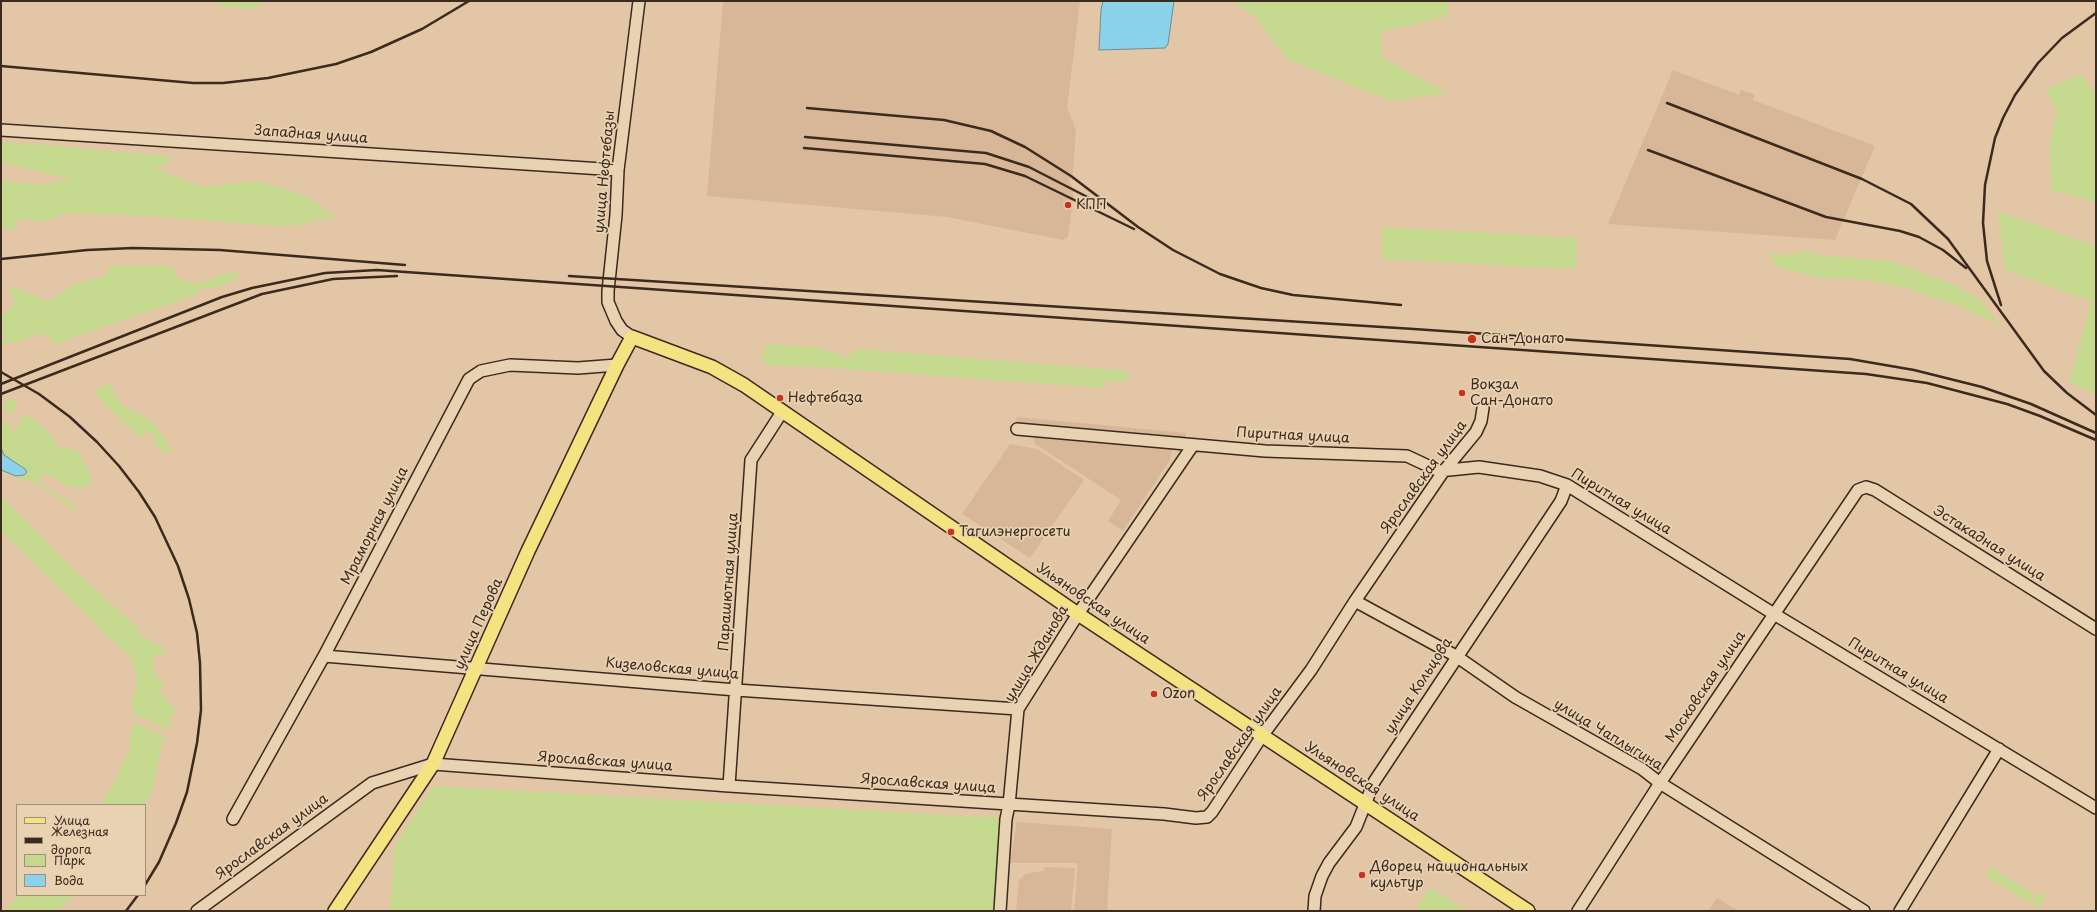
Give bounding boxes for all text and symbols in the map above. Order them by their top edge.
street label: улица Нефтебазы [591,110,619,234]
street label: Западная улица [254,123,368,147]
place label: КПП [1076,197,1107,213]
marker: КПП [1063,200,1073,210]
place label: Сан-Донато [1481,331,1564,347]
marker: Сан-Донато [1466,333,1478,345]
place label: Вокзал Сан-Донато [1470,377,1553,410]
marker: Вокзал Сан-Донато [1457,388,1467,398]
place label: Нефтебаза [788,390,863,406]
marker: Нефтебаза [775,393,785,403]
street label: Ярославская улица [1377,417,1471,537]
street label: Пиритная улица [1236,425,1350,447]
street label: Мраморная улица [338,464,412,588]
street label: Пиритная улица [1568,465,1674,539]
street label: Эстакадная улица [1930,503,2048,585]
street label: Парашютная улица [716,512,742,652]
place label: Тагилэнергосети [959,524,1071,540]
marker: Тагилэнергосети [946,527,956,537]
street label: Ульяновская улица [1033,560,1153,648]
street label: улица Перова [451,576,507,672]
street label: улица Жданова [1001,603,1073,705]
street label: Московская улица [1662,628,1750,746]
street label: Пиритная улица [1845,634,1951,708]
street label: улица Кольцова [1382,635,1456,737]
street label: Кизеловская улица [605,655,739,683]
street label: Ярославская улица [1194,684,1286,804]
place label: Ozon [1162,686,1195,702]
marker: Ozon [1149,689,1159,699]
street label: улица Чаплыгина [1551,696,1665,774]
street label: Ульяновская улица [1302,739,1422,825]
street label: Ярославская улица [537,749,673,775]
street label: Ярославская улица [860,771,996,797]
street label: Ярославская улица [212,790,332,884]
legend [16,804,146,896]
text: Улица [54,811,90,829]
text: Железная дорога [51,822,109,858]
text: Парк [54,851,85,869]
place label: Дворец национальных культур [1370,859,1528,892]
marker: Дворец национальных культур [1357,870,1367,880]
text: Вода [54,871,84,889]

